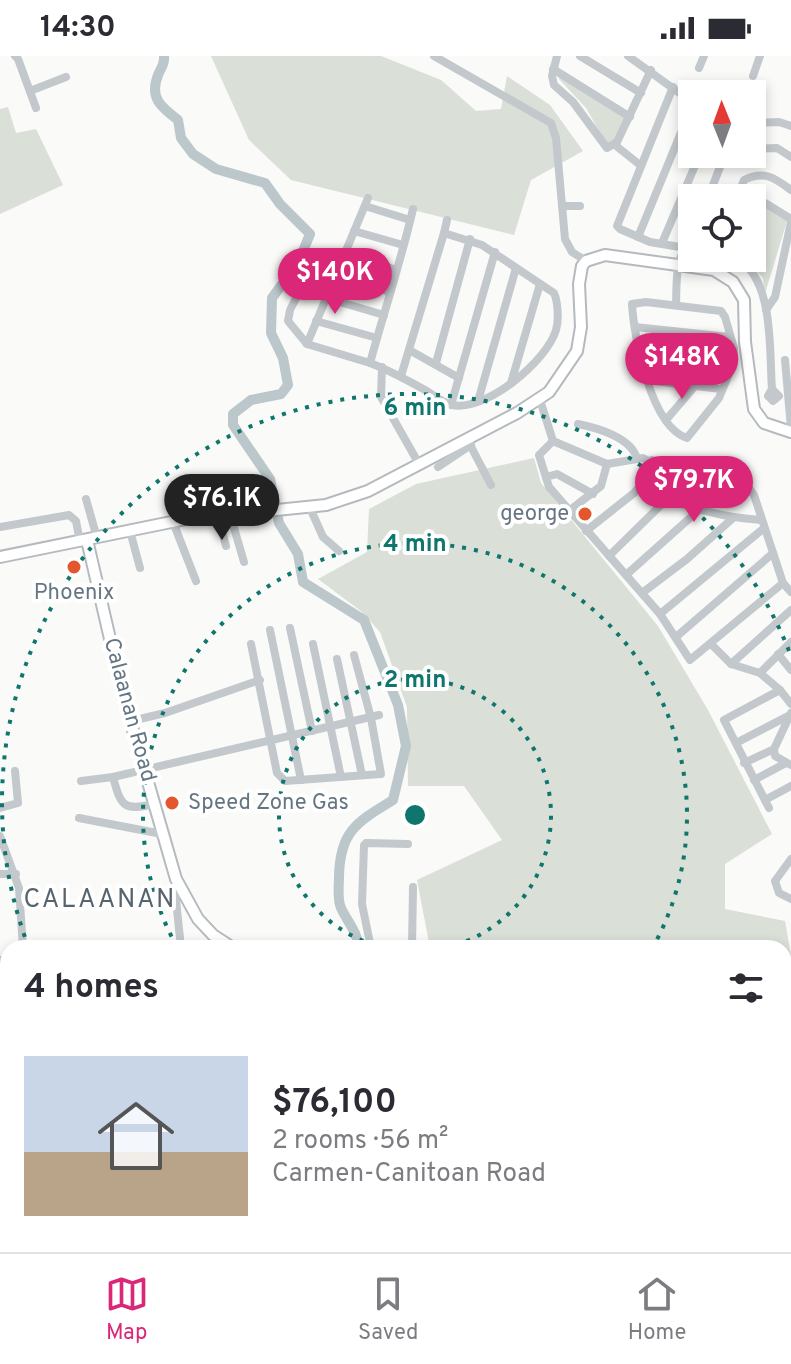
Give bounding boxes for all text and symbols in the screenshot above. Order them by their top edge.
text: 14:30 [40,10,116,47]
north arrow [678,80,766,168]
map controls [678,80,766,272]
button: locate [678,184,766,272]
pin: $140K [279,248,391,316]
text: $140K [296,257,374,290]
pin: $148K [626,333,738,401]
text: $148K [643,342,721,375]
text: 6 min [384,394,446,424]
pin: $79.7K [629,456,759,524]
text: $79.7K [653,465,735,498]
pin: $76.1K [157,474,287,542]
text: $76.1K [182,483,262,516]
place label: george [500,501,569,528]
marker: george [576,505,594,523]
text: 4 min [383,530,447,560]
marker: Phoenix [65,558,83,576]
place label: Phoenix [34,580,114,607]
street label: Calaanan Road [97,635,161,785]
text: 2 min [384,666,446,696]
place label: Speed Zone Gas [188,790,349,817]
marker: Speed Zone Gas [163,794,181,812]
centre of rings [401,801,429,829]
district label: CALAANAN [24,884,176,917]
icon: filters [724,966,768,1010]
text: 4 homes [24,967,159,1010]
text: $76,100 [272,1082,397,1125]
icon: home [88,1088,184,1184]
text: 2 rooms · 56 m² [272,1125,448,1158]
text: Carmen-Canitoan Road [272,1158,546,1191]
tab: Map [105,1272,149,1347]
tab: Saved [358,1272,419,1347]
tab: Home [628,1272,686,1347]

